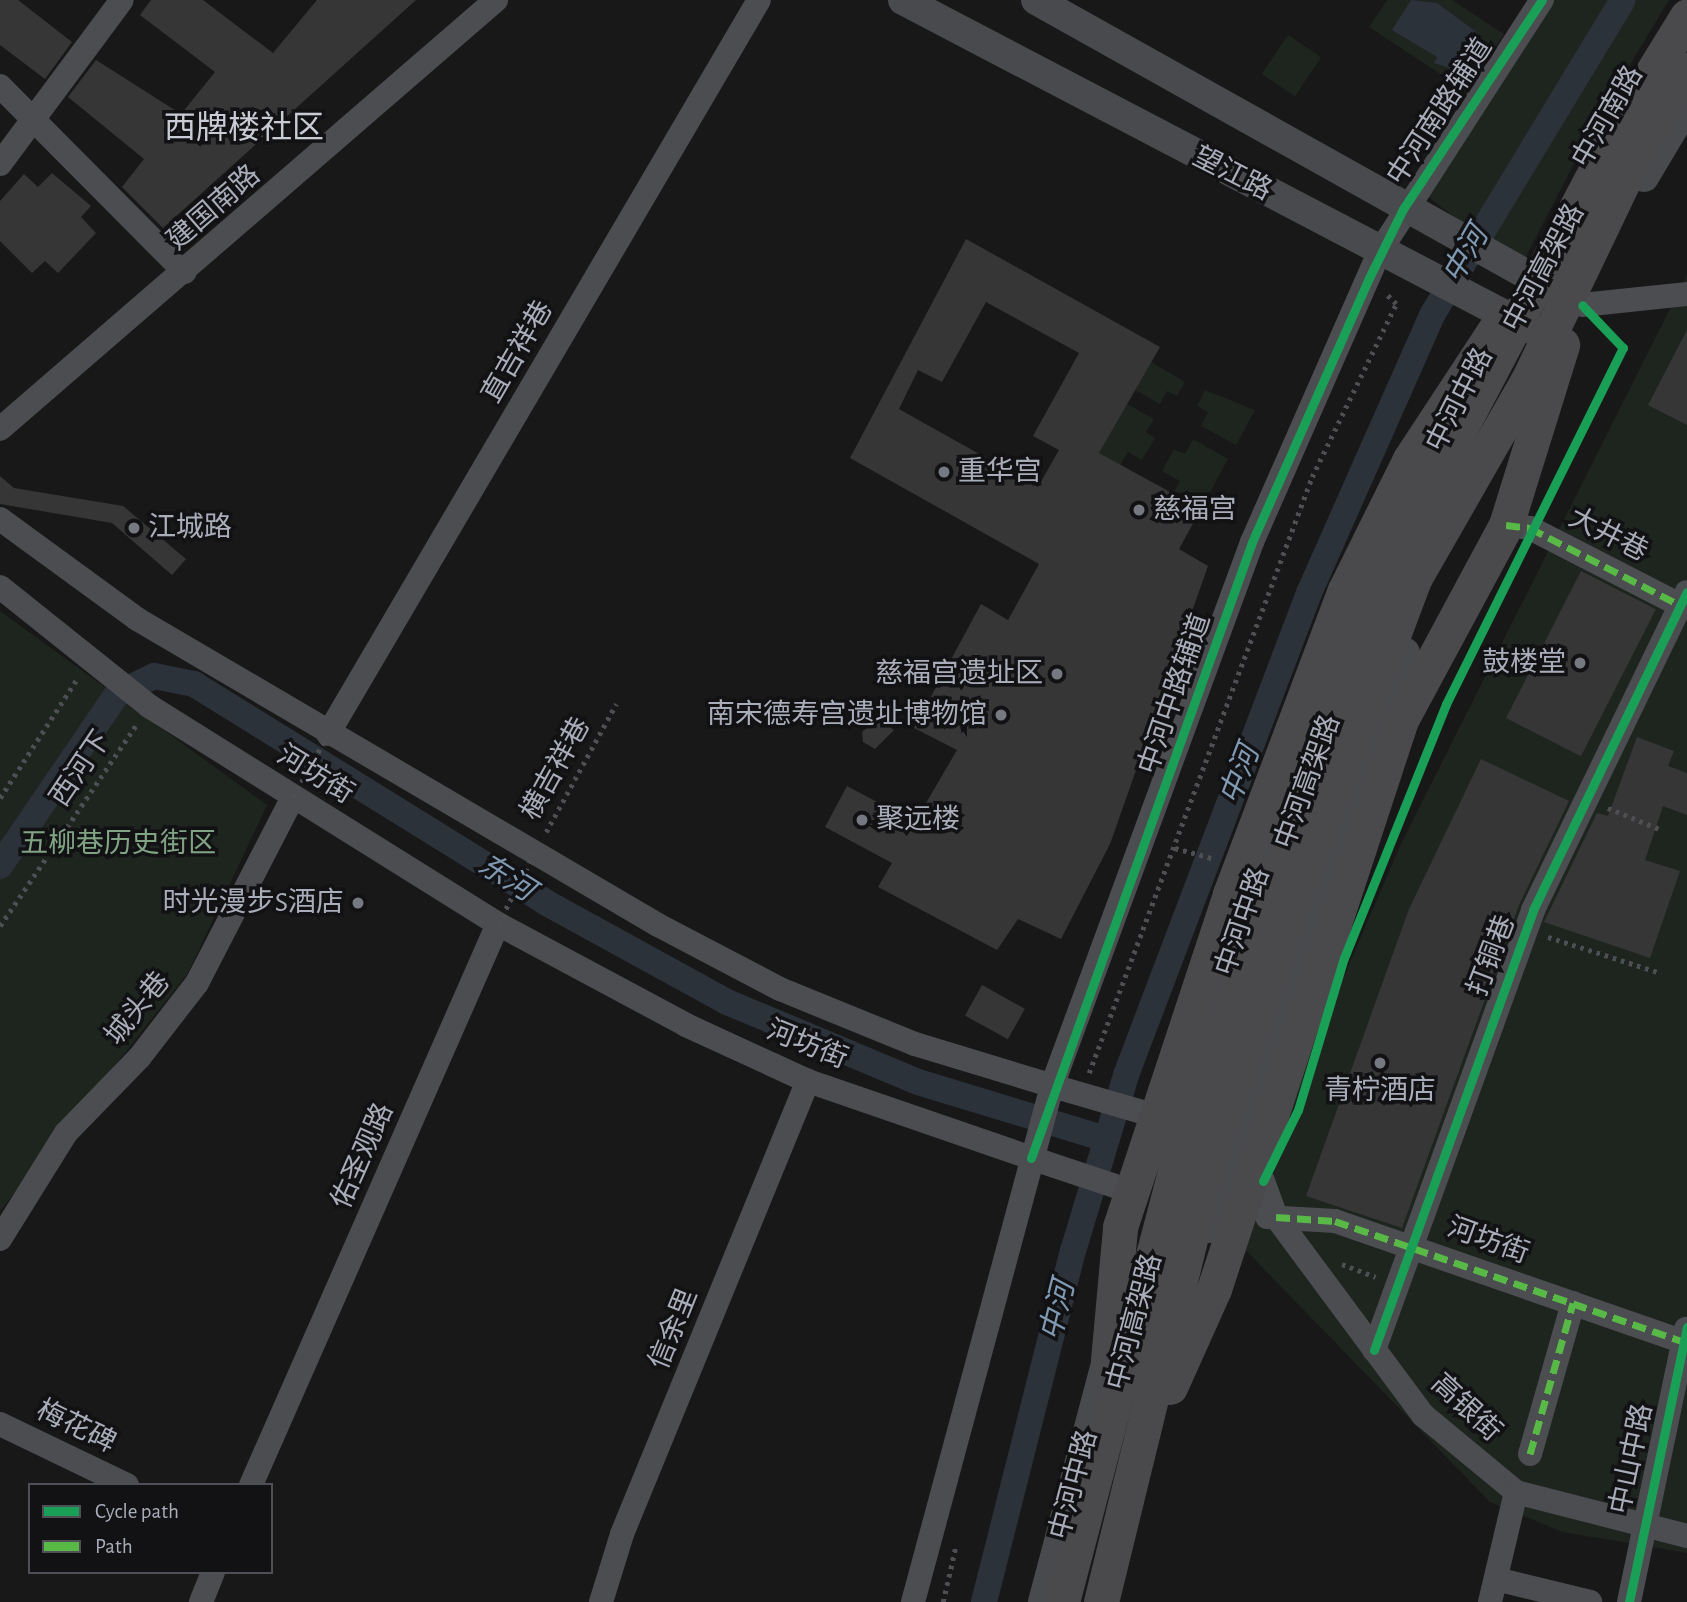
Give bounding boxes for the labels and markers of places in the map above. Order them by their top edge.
place label: 重华宫 [958,455,1042,489]
marker: 重华宫 [936,464,952,480]
place label: 慈福宫 [1153,493,1237,527]
marker: 慈福宫 [1131,502,1147,518]
place label: 江城路 [148,511,232,545]
marker: 江城路 [126,520,142,536]
place label: 鼓楼堂 [1482,646,1566,680]
marker: 鼓楼堂 [1572,655,1588,671]
place label: 慈福宫遗址区 [875,657,1043,691]
marker: 慈福宫遗址区 [1049,666,1065,682]
place label: 南宋德寿宫遗址博物馆 [707,698,987,732]
marker: 南宋德寿宫遗址博物馆 [993,707,1009,723]
place label: 聚远楼 [876,803,960,837]
marker: 聚远楼 [854,812,870,828]
place label: 时光漫步S酒店 [163,886,344,920]
marker: 时光漫步S酒店 [350,895,366,911]
marker: 青柠酒店 [1372,1055,1388,1071]
place label: 青柠酒店 [1324,1074,1436,1108]

